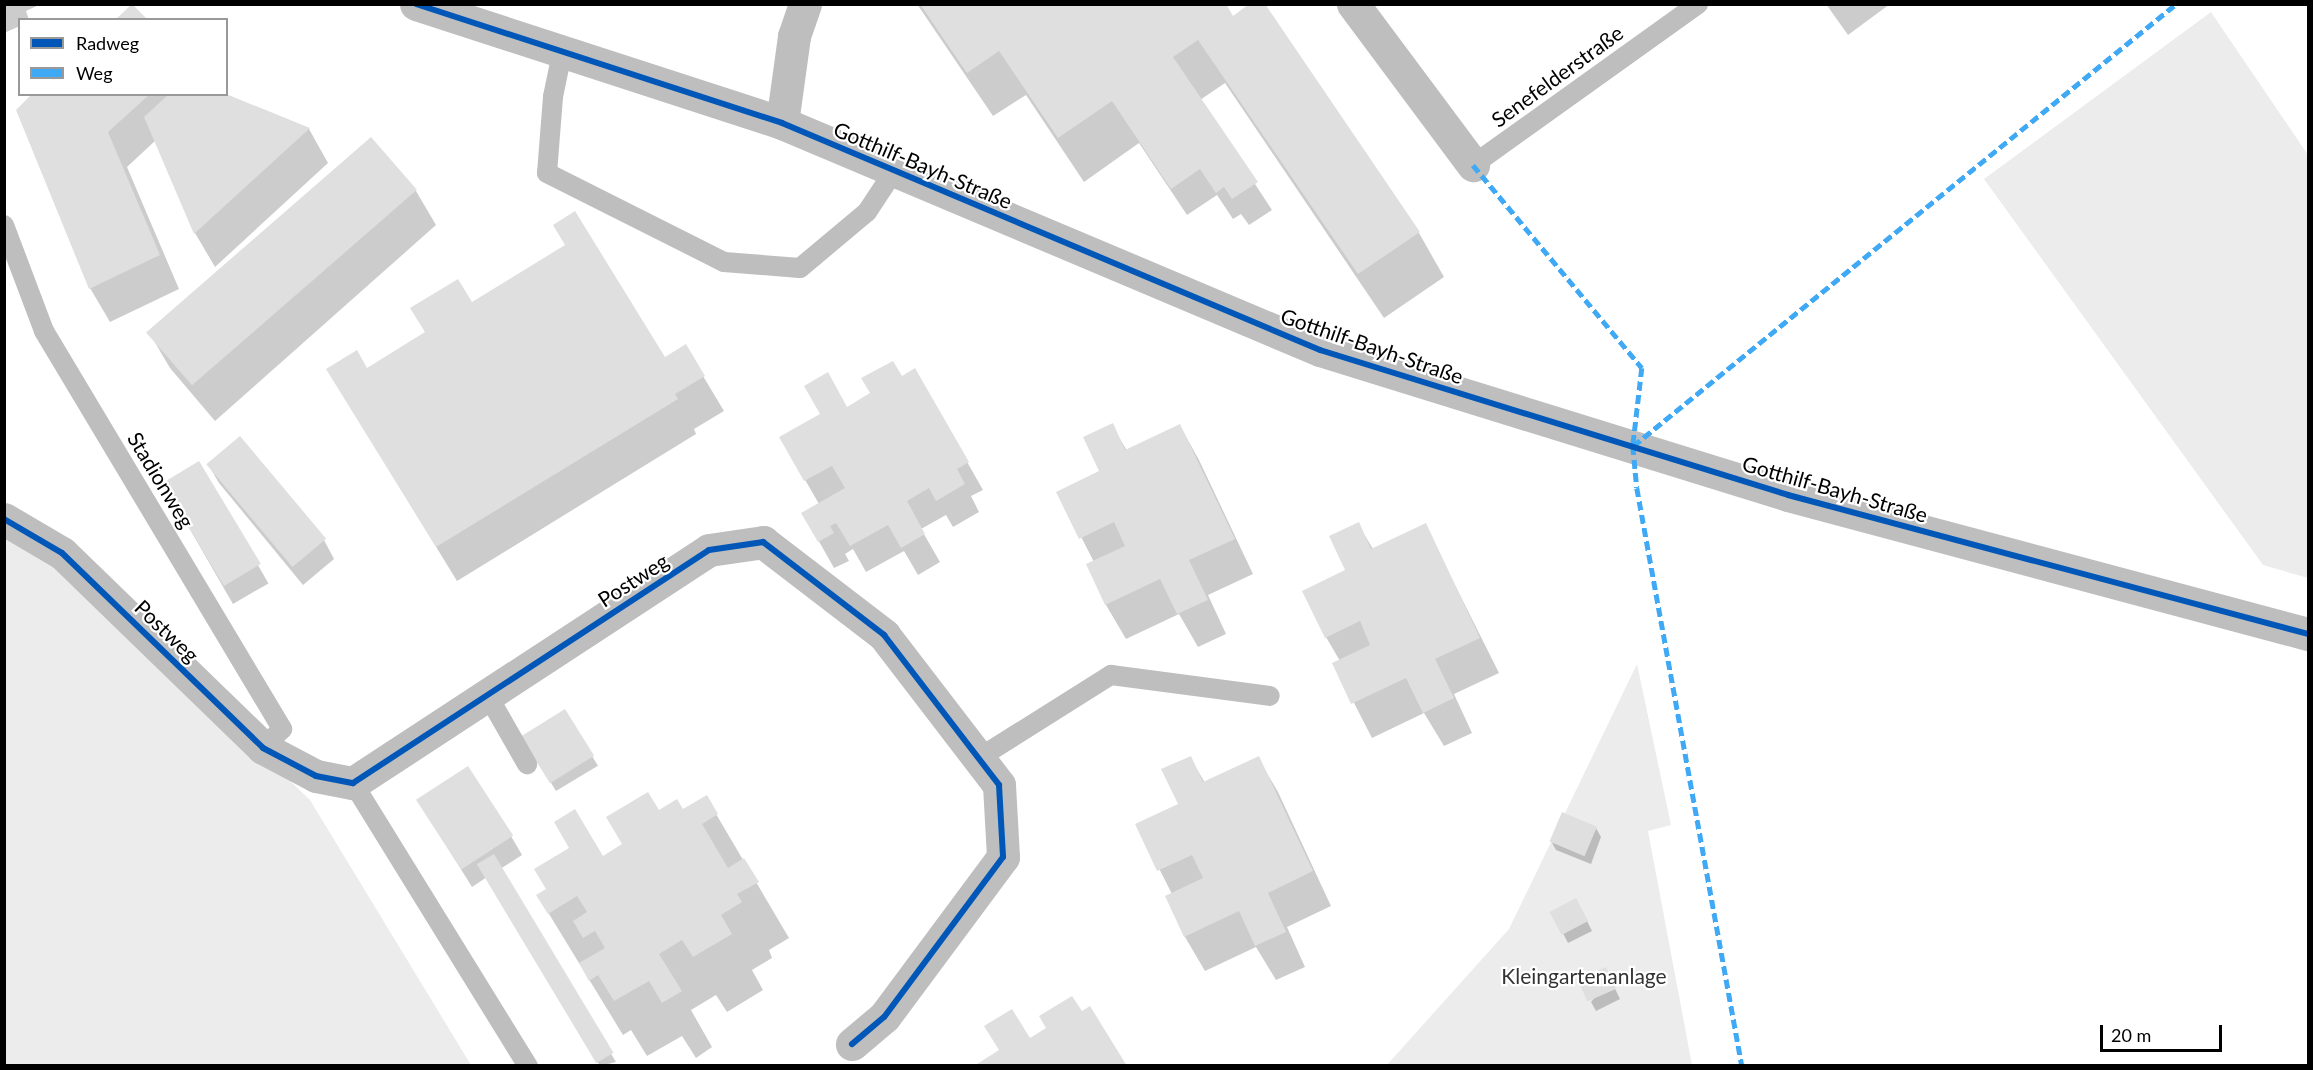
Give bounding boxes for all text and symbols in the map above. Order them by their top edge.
legend [18,18,228,96]
street label: Senefelderstraße [1486,20,1628,132]
text: Radweg [76,32,139,54]
text: Weg [76,62,113,84]
street label: Gotthilf-Bayh-Straße [830,116,1016,214]
street label: Gotthilf-Bayh-Straße [1277,303,1467,389]
street label: Stadionweg [122,427,200,533]
street label: Gotthilf-Bayh-Straße [1740,451,1930,527]
street label: Postweg [593,548,673,612]
street label: Postweg [130,595,204,667]
park label: Kleingartenanlage [1501,963,1667,989]
scale bar [2103,1013,2224,1051]
text: 20 m [2111,1024,2151,1046]

